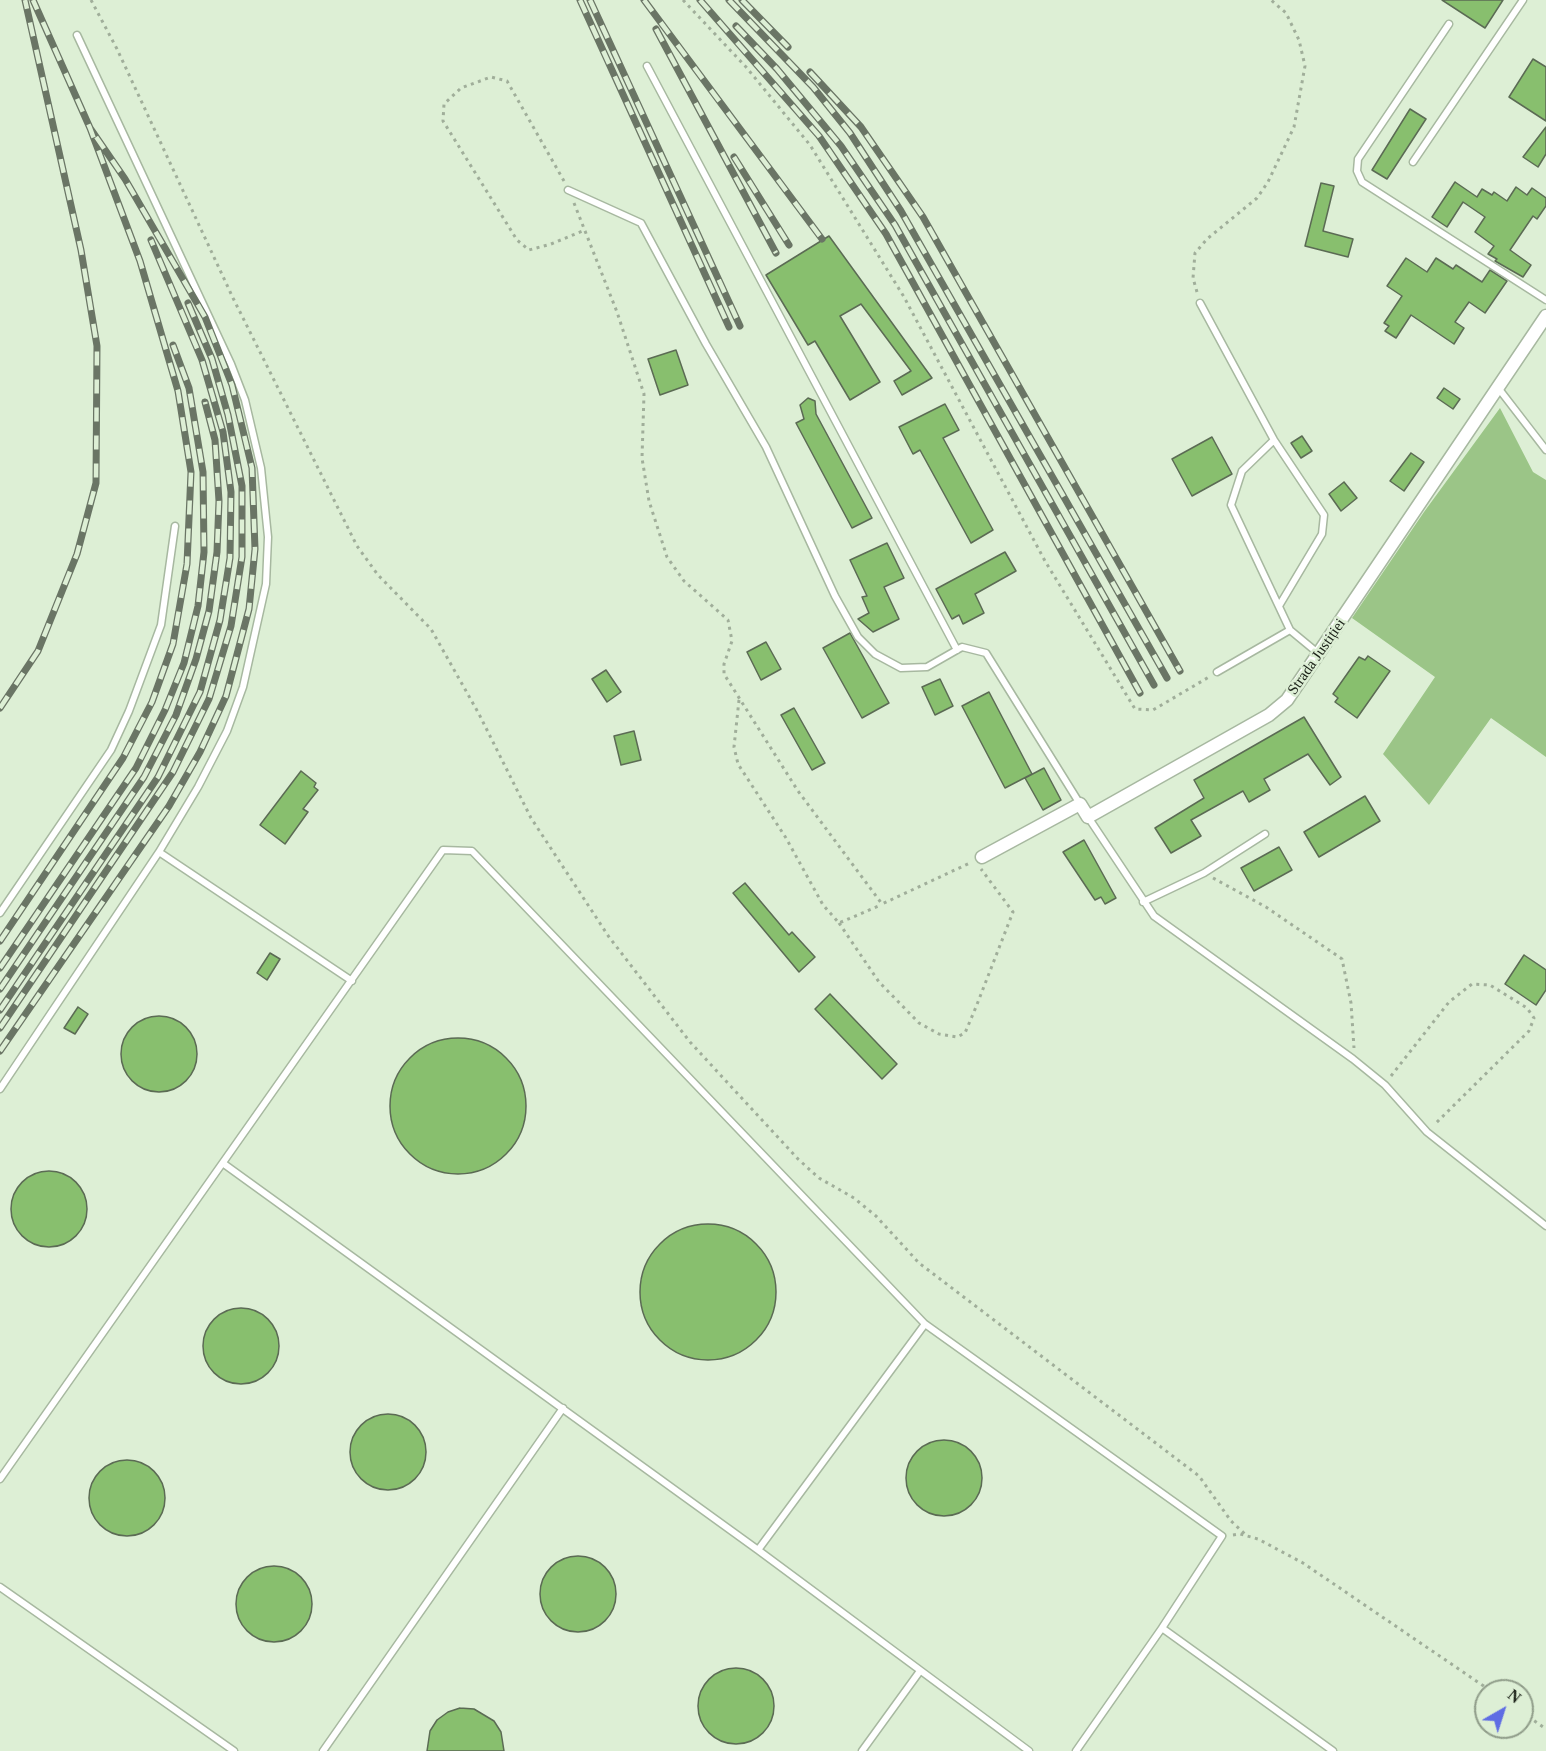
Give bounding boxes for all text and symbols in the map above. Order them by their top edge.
street label: Strada Justiției [1284,615,1350,699]
north arrow [1474,1679,1534,1739]
text: N [1505,1686,1524,1706]

